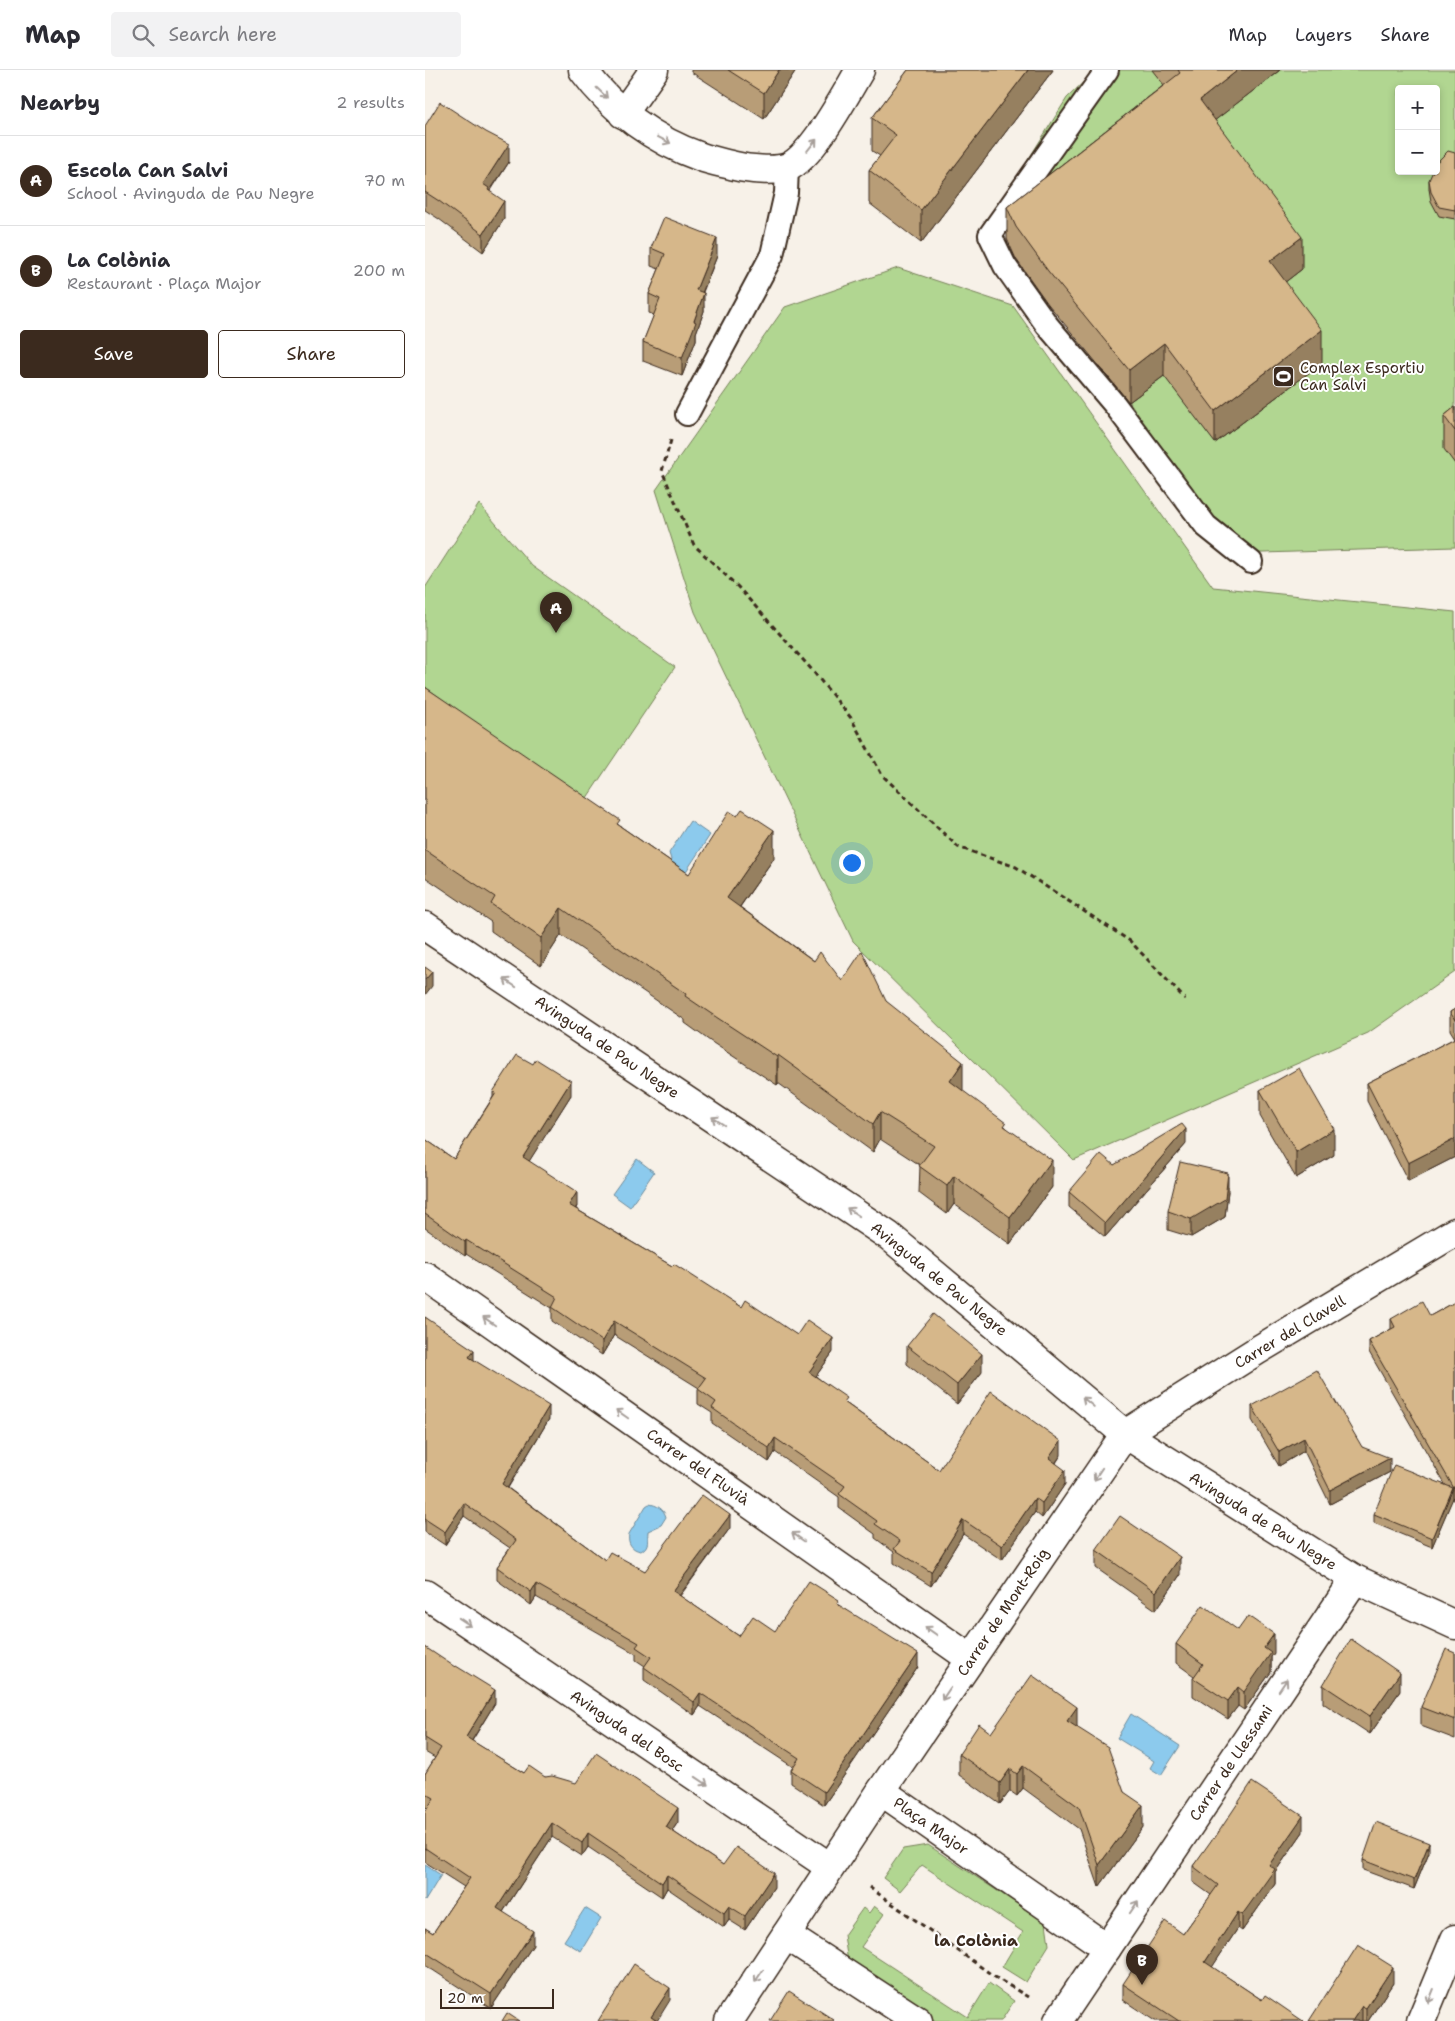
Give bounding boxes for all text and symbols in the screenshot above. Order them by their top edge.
search box [111,12,461,57]
text: Map [25,19,81,51]
icon: search [129,21,157,49]
text: Search here [169,22,277,47]
text: Map [1229,23,1267,47]
text: Layers [1295,23,1352,47]
text: Share [1380,23,1430,47]
map controls [1395,85,1440,175]
button: + [1395,85,1440,130]
one-way arrow [596,87,608,99]
text: Nearby [20,89,100,117]
text: 2 results [336,92,405,113]
button: − [1395,130,1440,175]
one-way arrow [656,136,671,145]
one-way arrow [807,139,818,152]
text: Escola Can Salvi [67,158,228,183]
text: A [30,170,42,191]
text: 70 m [364,170,405,191]
text: School · Avinguda de Pau Negre [67,183,315,204]
text: La Colònia [67,248,170,273]
text: B [31,260,41,281]
text: 200 m [353,260,405,281]
text: Restaurant · Plaça Major [67,273,262,294]
button: Save [20,330,208,378]
button: Share [218,330,405,378]
place label: Complex Esportiu Can Salvi [1300,358,1424,395]
sports icon: Complex Esportiu Can Salvi [1272,365,1296,389]
pin: A [540,592,572,633]
your location [839,850,865,876]
one-way arrow [503,977,517,988]
street label: Avinguda de Pau Negre [531,991,683,1103]
one-way arrow [711,1116,725,1127]
one-way arrow [846,1206,860,1217]
street label: Avinguda de Pau Negre [866,1218,1012,1340]
street label: Carrer del Clavell [1231,1291,1350,1373]
one-way arrow [482,1316,496,1326]
one-way arrow [1081,1397,1094,1408]
one-way arrow [615,1409,629,1419]
street label: Carrer del Fluvià [643,1424,754,1510]
one-way arrow [1092,1467,1103,1481]
street label: Avinguda de Pau Negre [1185,1467,1341,1575]
one-way arrow [791,1532,805,1542]
street label: Carrer de Mont-Roig [953,1544,1053,1680]
one-way arrow [458,1617,472,1627]
one-way arrow [924,1626,938,1636]
one-way arrow [1278,1679,1288,1693]
street label: Avinguda del Bosc [566,1685,688,1777]
one-way arrow [941,1687,951,1701]
street label: Carrer de Llessami [1185,1701,1277,1825]
one-way arrow [695,1776,709,1786]
street label: Plaça Major [889,1793,973,1859]
one-way arrow [1129,1901,1139,1915]
district label: la Colònia [934,1930,1018,1951]
pin: B [1126,1944,1158,1985]
one-way arrow [754,1968,764,1982]
scale bar [440,1986,554,2009]
one-way arrow [1426,1988,1436,2003]
text: 20 m [447,1989,483,2007]

